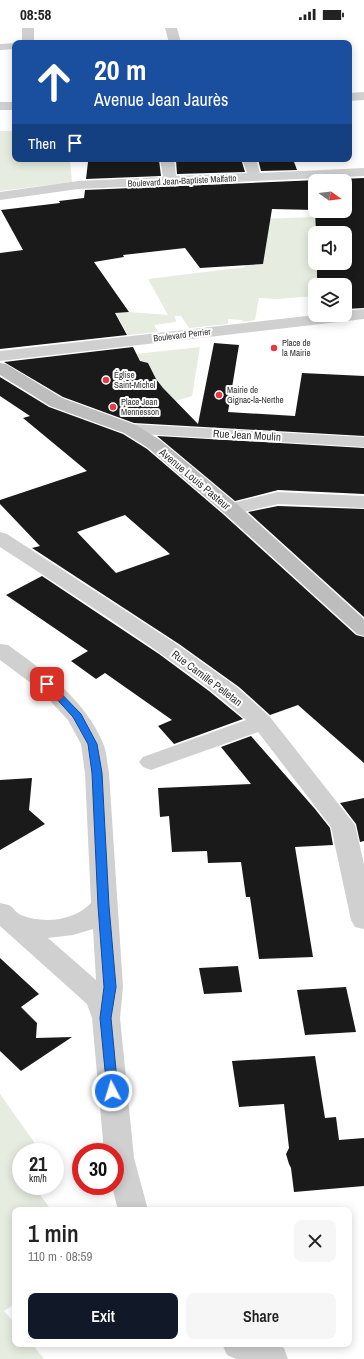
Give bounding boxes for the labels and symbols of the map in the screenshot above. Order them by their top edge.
street label: Boulevard Jean-Baptiste Malfatto [127,172,237,190]
north arrow [308,174,352,218]
street label: Boulevard Perrier [153,325,212,344]
place label: Place de la Mairie [282,337,311,359]
marker: Place de la Mairie [269,343,279,353]
place label: Église Saint-Michel [114,369,156,391]
marker: Église Saint-Michel [101,375,111,385]
place label: Mairie de Gignac-la-Nerthe [227,384,284,406]
marker: Mairie de Gignac-la-Nerthe [214,390,224,400]
place label: Place Jean Mennesson [121,396,159,418]
marker: Place Jean Mennesson [108,402,118,412]
street label: Rue Jean Moulin [213,426,281,444]
street label: Avenue Louis Pasteur [156,445,233,513]
street label: Rue Camille Pelletan [169,647,245,709]
pin [30,667,64,701]
position arrow [91,1070,133,1112]
speed limit sign: 30 [72,1143,124,1195]

